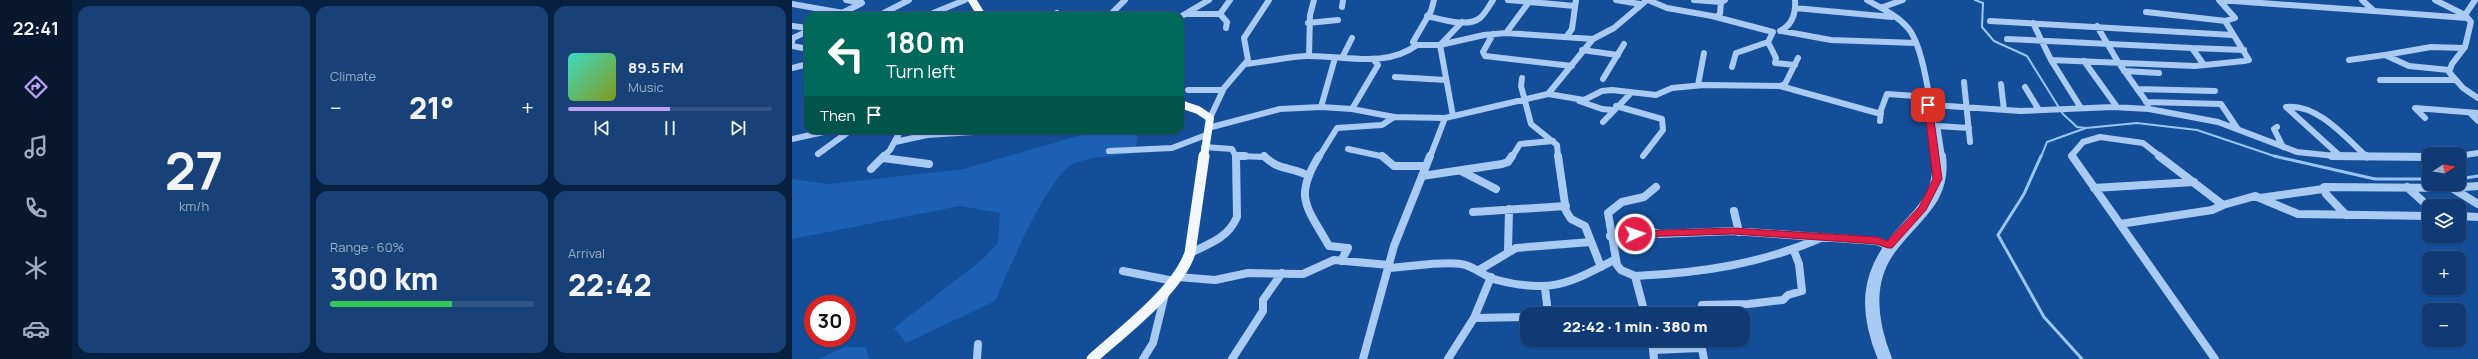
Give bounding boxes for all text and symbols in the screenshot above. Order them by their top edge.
text: 22:41 [13,16,59,40]
text: 180 m [886,23,965,61]
icon: left [820,28,872,80]
text: 89.5 FM [628,57,683,78]
text: Turn left [886,59,956,83]
text: Climate [330,67,376,85]
icon: directions [22,73,50,101]
text: Music [628,78,664,96]
text: 21° [409,87,454,128]
pin [1911,88,1945,122]
text: − [330,93,342,123]
text: + [521,93,534,123]
icon: arrive [1917,94,1939,116]
icon: arrive [863,104,885,126]
text: Then [820,105,855,126]
icon: previous [591,117,613,139]
icon: pause [659,117,681,139]
icon: next [727,117,749,139]
icon: music [22,133,50,161]
text: 27 [165,135,223,206]
north arrow [2422,147,2466,191]
map controls [2422,147,2466,347]
icon: phone [22,194,50,222]
text: km/h [179,197,209,215]
button: layers [2422,199,2466,243]
position arrow [1614,213,1656,255]
text: Range · 60% [330,238,404,256]
text: Arrival [568,244,605,262]
button: + [2422,251,2466,295]
icon: climate [22,254,50,282]
text: 300 km [330,258,438,299]
text: 22:42 [568,264,652,305]
speed limit sign: 30 [804,295,856,347]
button: − [2422,303,2466,347]
icon: car [22,315,50,343]
text: 22:42 · 1 min · 380 m [1563,316,1707,337]

